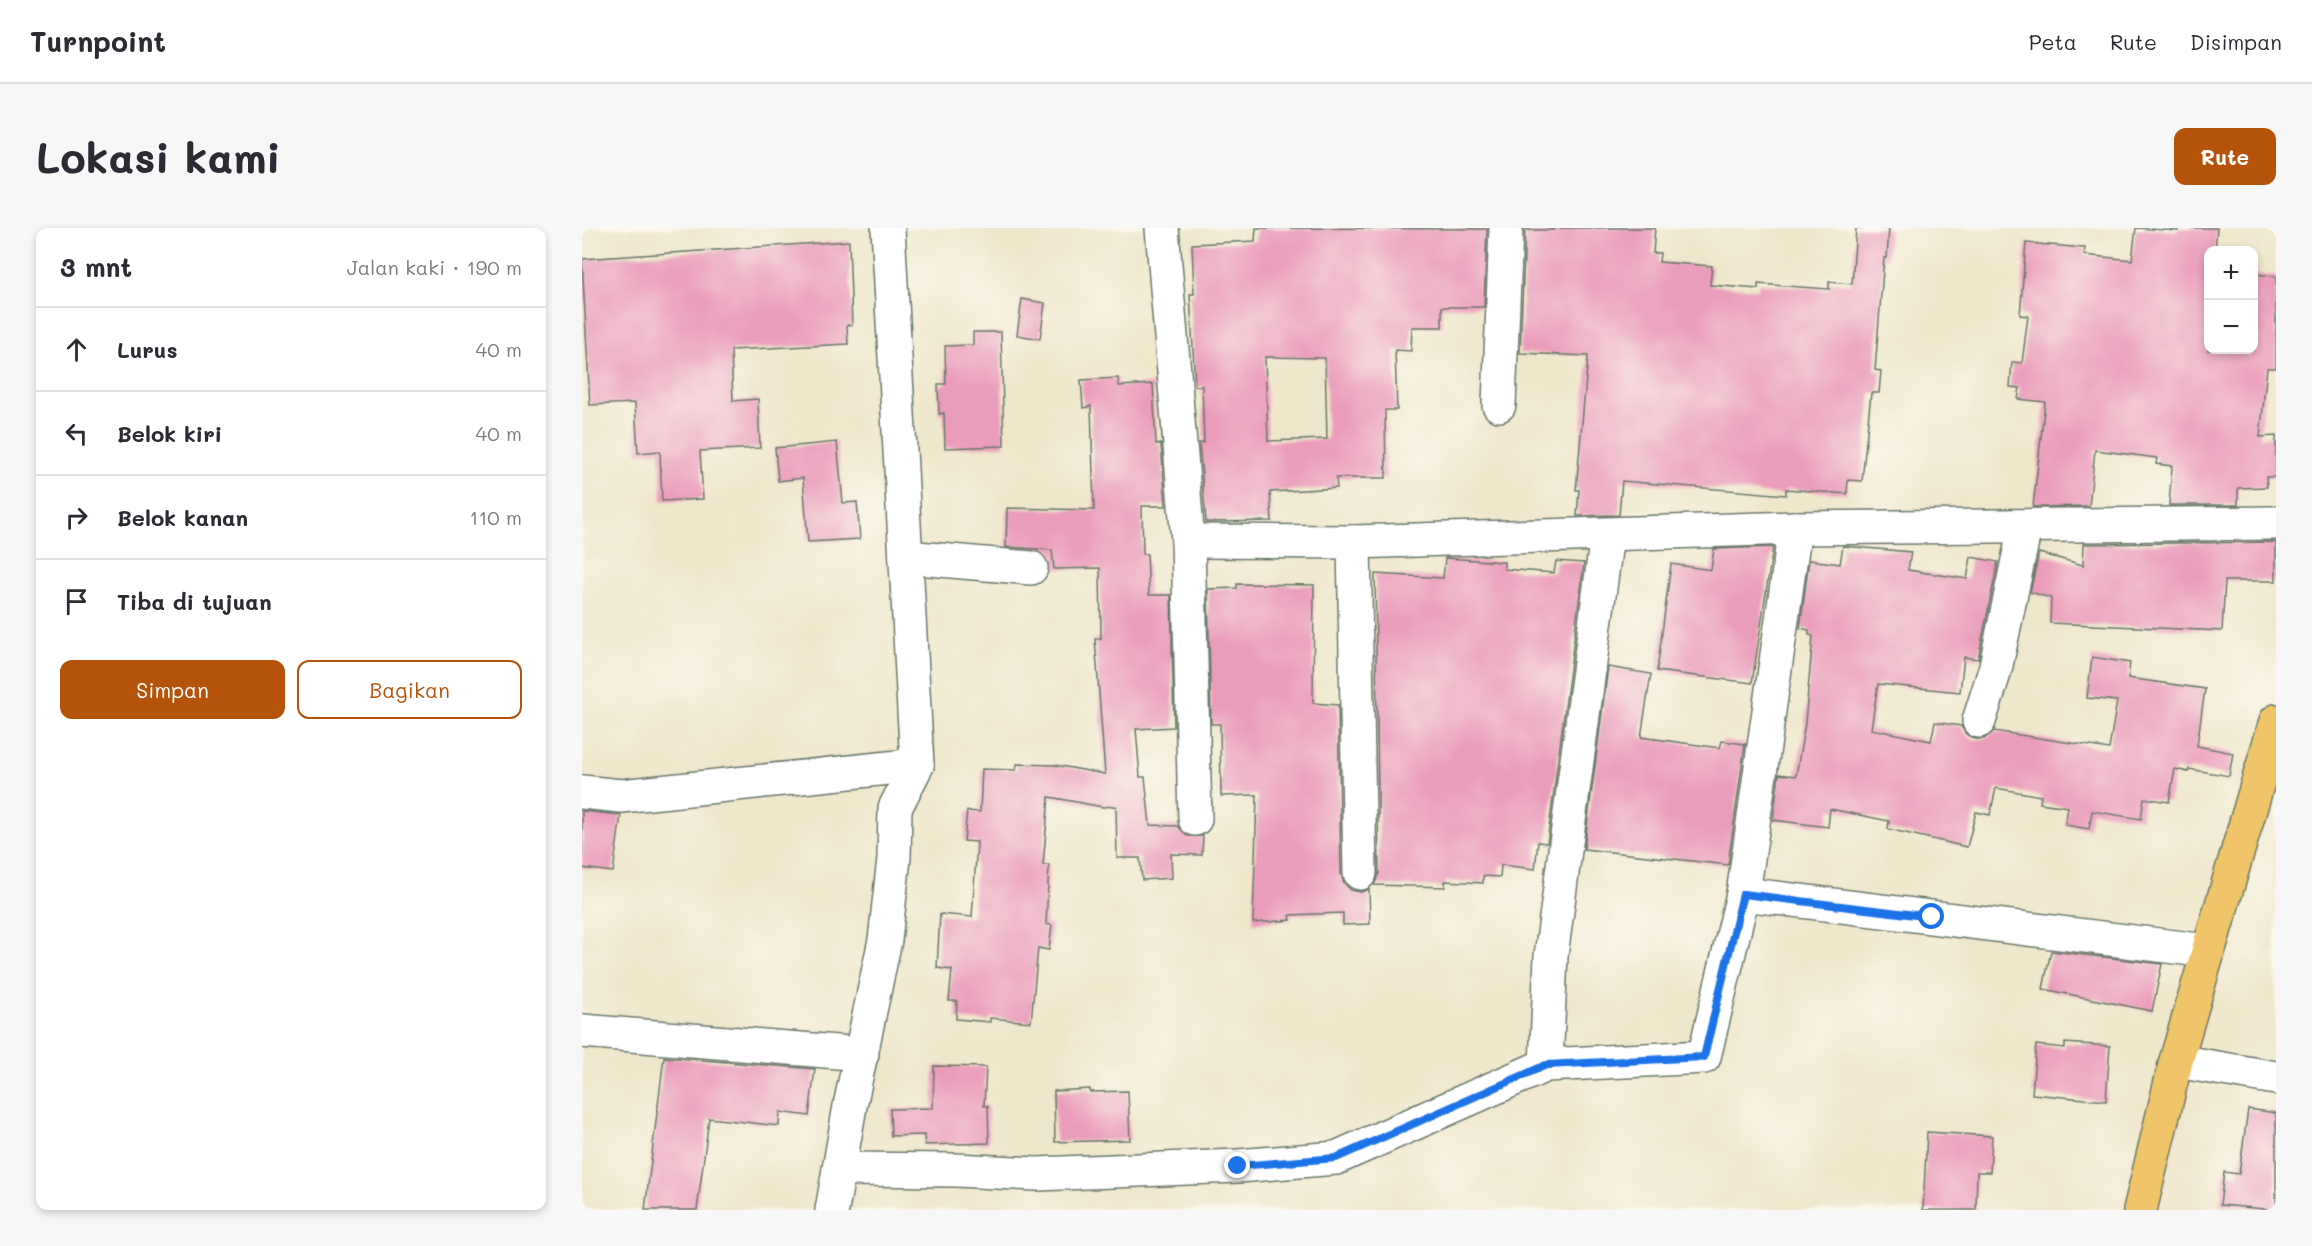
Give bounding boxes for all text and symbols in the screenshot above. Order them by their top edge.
text: Turnpoint [30,23,166,59]
text: Peta [2029,28,2077,55]
text: Rute [2110,28,2157,55]
text: Disimpan [2190,28,2282,55]
button: Rute [2174,128,2276,185]
text: Lokasi kami [36,129,281,184]
map controls [2204,246,2258,354]
button: + [2204,246,2258,300]
text: 3 mnt [60,250,132,284]
text: Jalan kaki · 190 m [347,254,522,280]
button: − [2204,300,2258,354]
icon: ahead [60,333,93,366]
text: Lurus [117,335,178,364]
text: 40 m [476,336,522,362]
icon: left [60,417,93,450]
text: Belok kiri [117,419,222,448]
text: 40 m [476,420,522,446]
icon: right [60,501,93,534]
text: Belok kanan [117,503,248,532]
text: 110 m [469,504,522,530]
icon: arrive [60,585,93,618]
text: Tiba di tujuan [117,587,272,616]
button: Simpan [60,660,285,719]
button: Bagikan [297,660,522,719]
route start [1918,903,1944,929]
route end [1224,1152,1250,1178]

